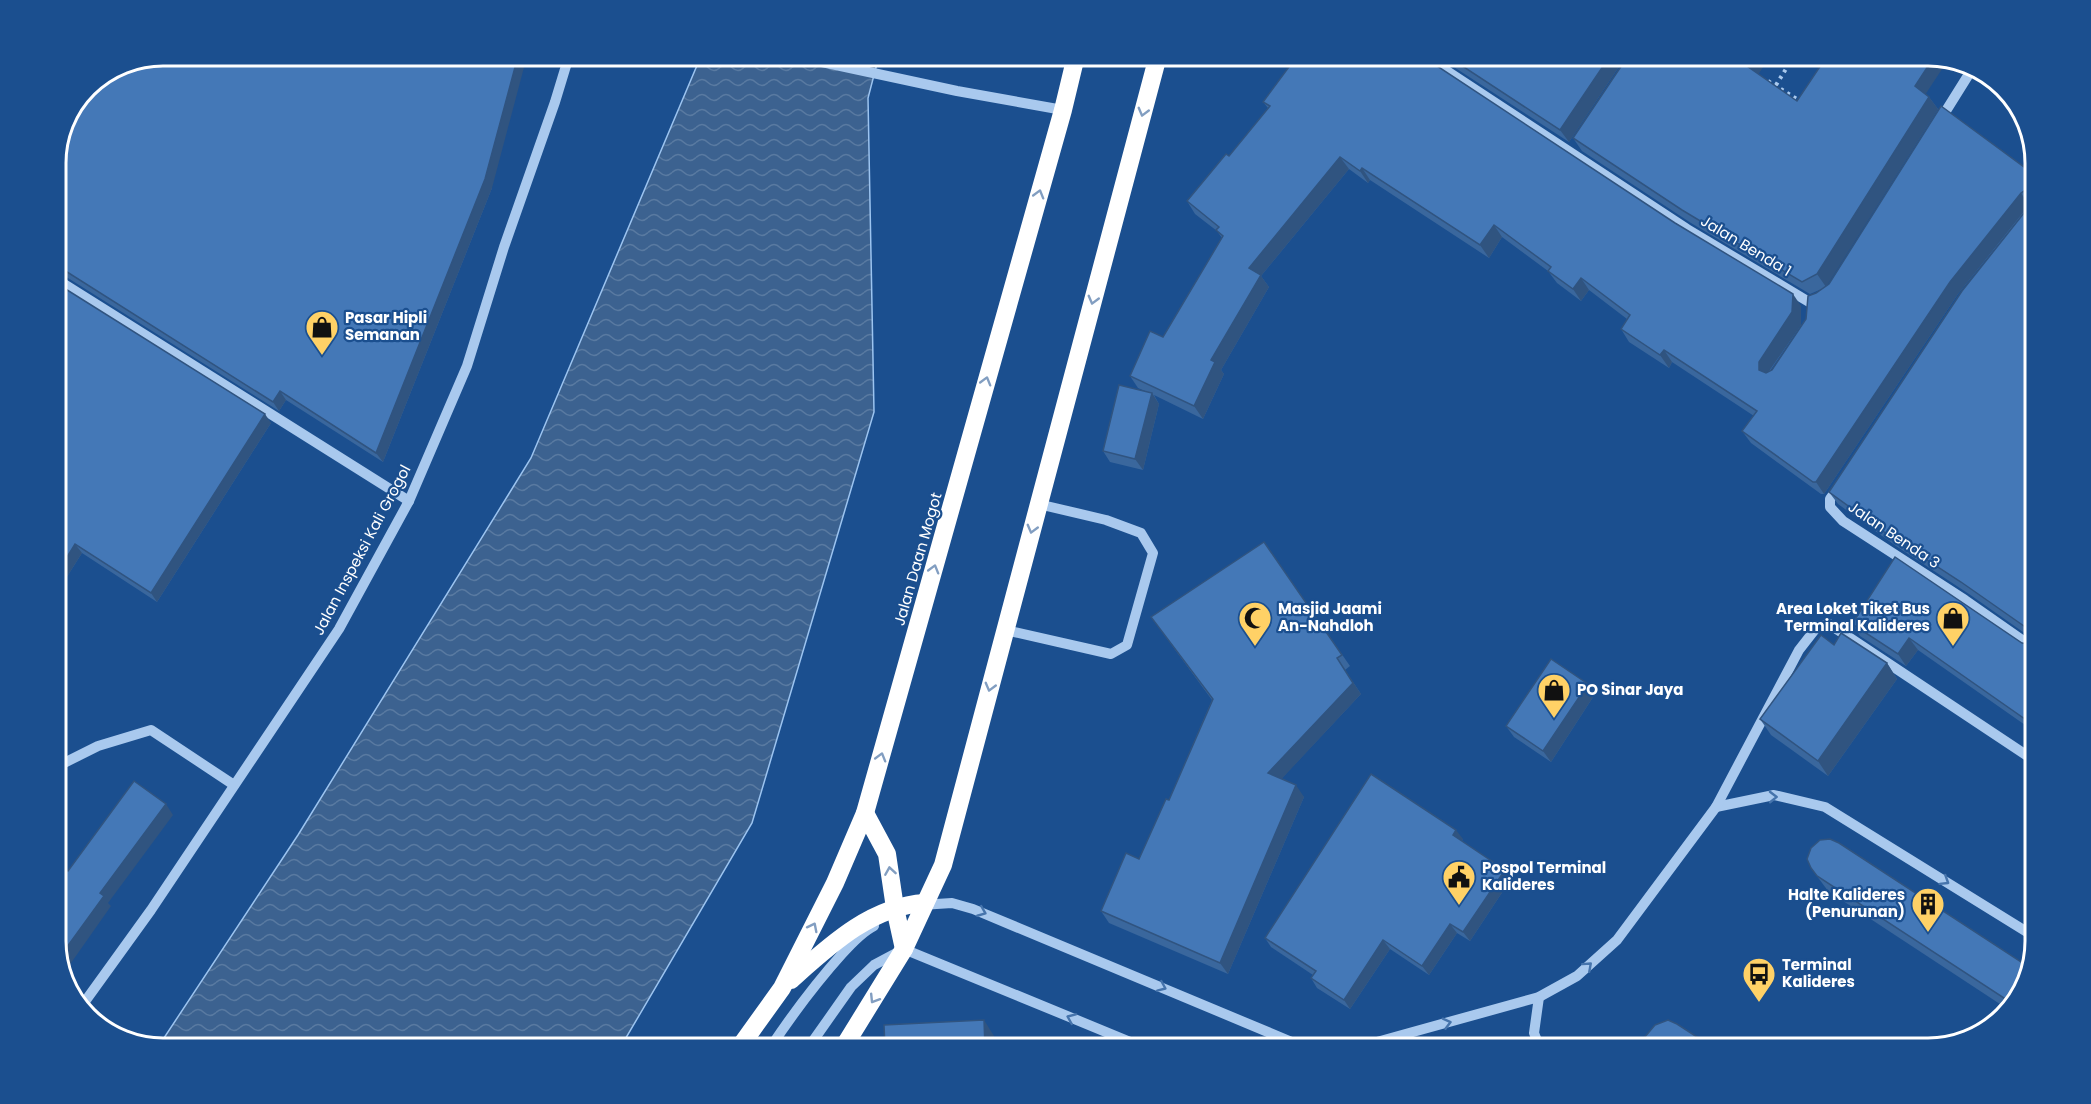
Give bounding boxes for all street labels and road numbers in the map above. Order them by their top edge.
street label: Jalan Benda 1 [1697,210,1796,281]
street label: Jalan Inspeksi Kali Grogol [308,461,415,639]
street label: Jalan Daan Mogot [888,490,947,628]
street label: Jalan Benda 3 [1844,496,1944,573]

